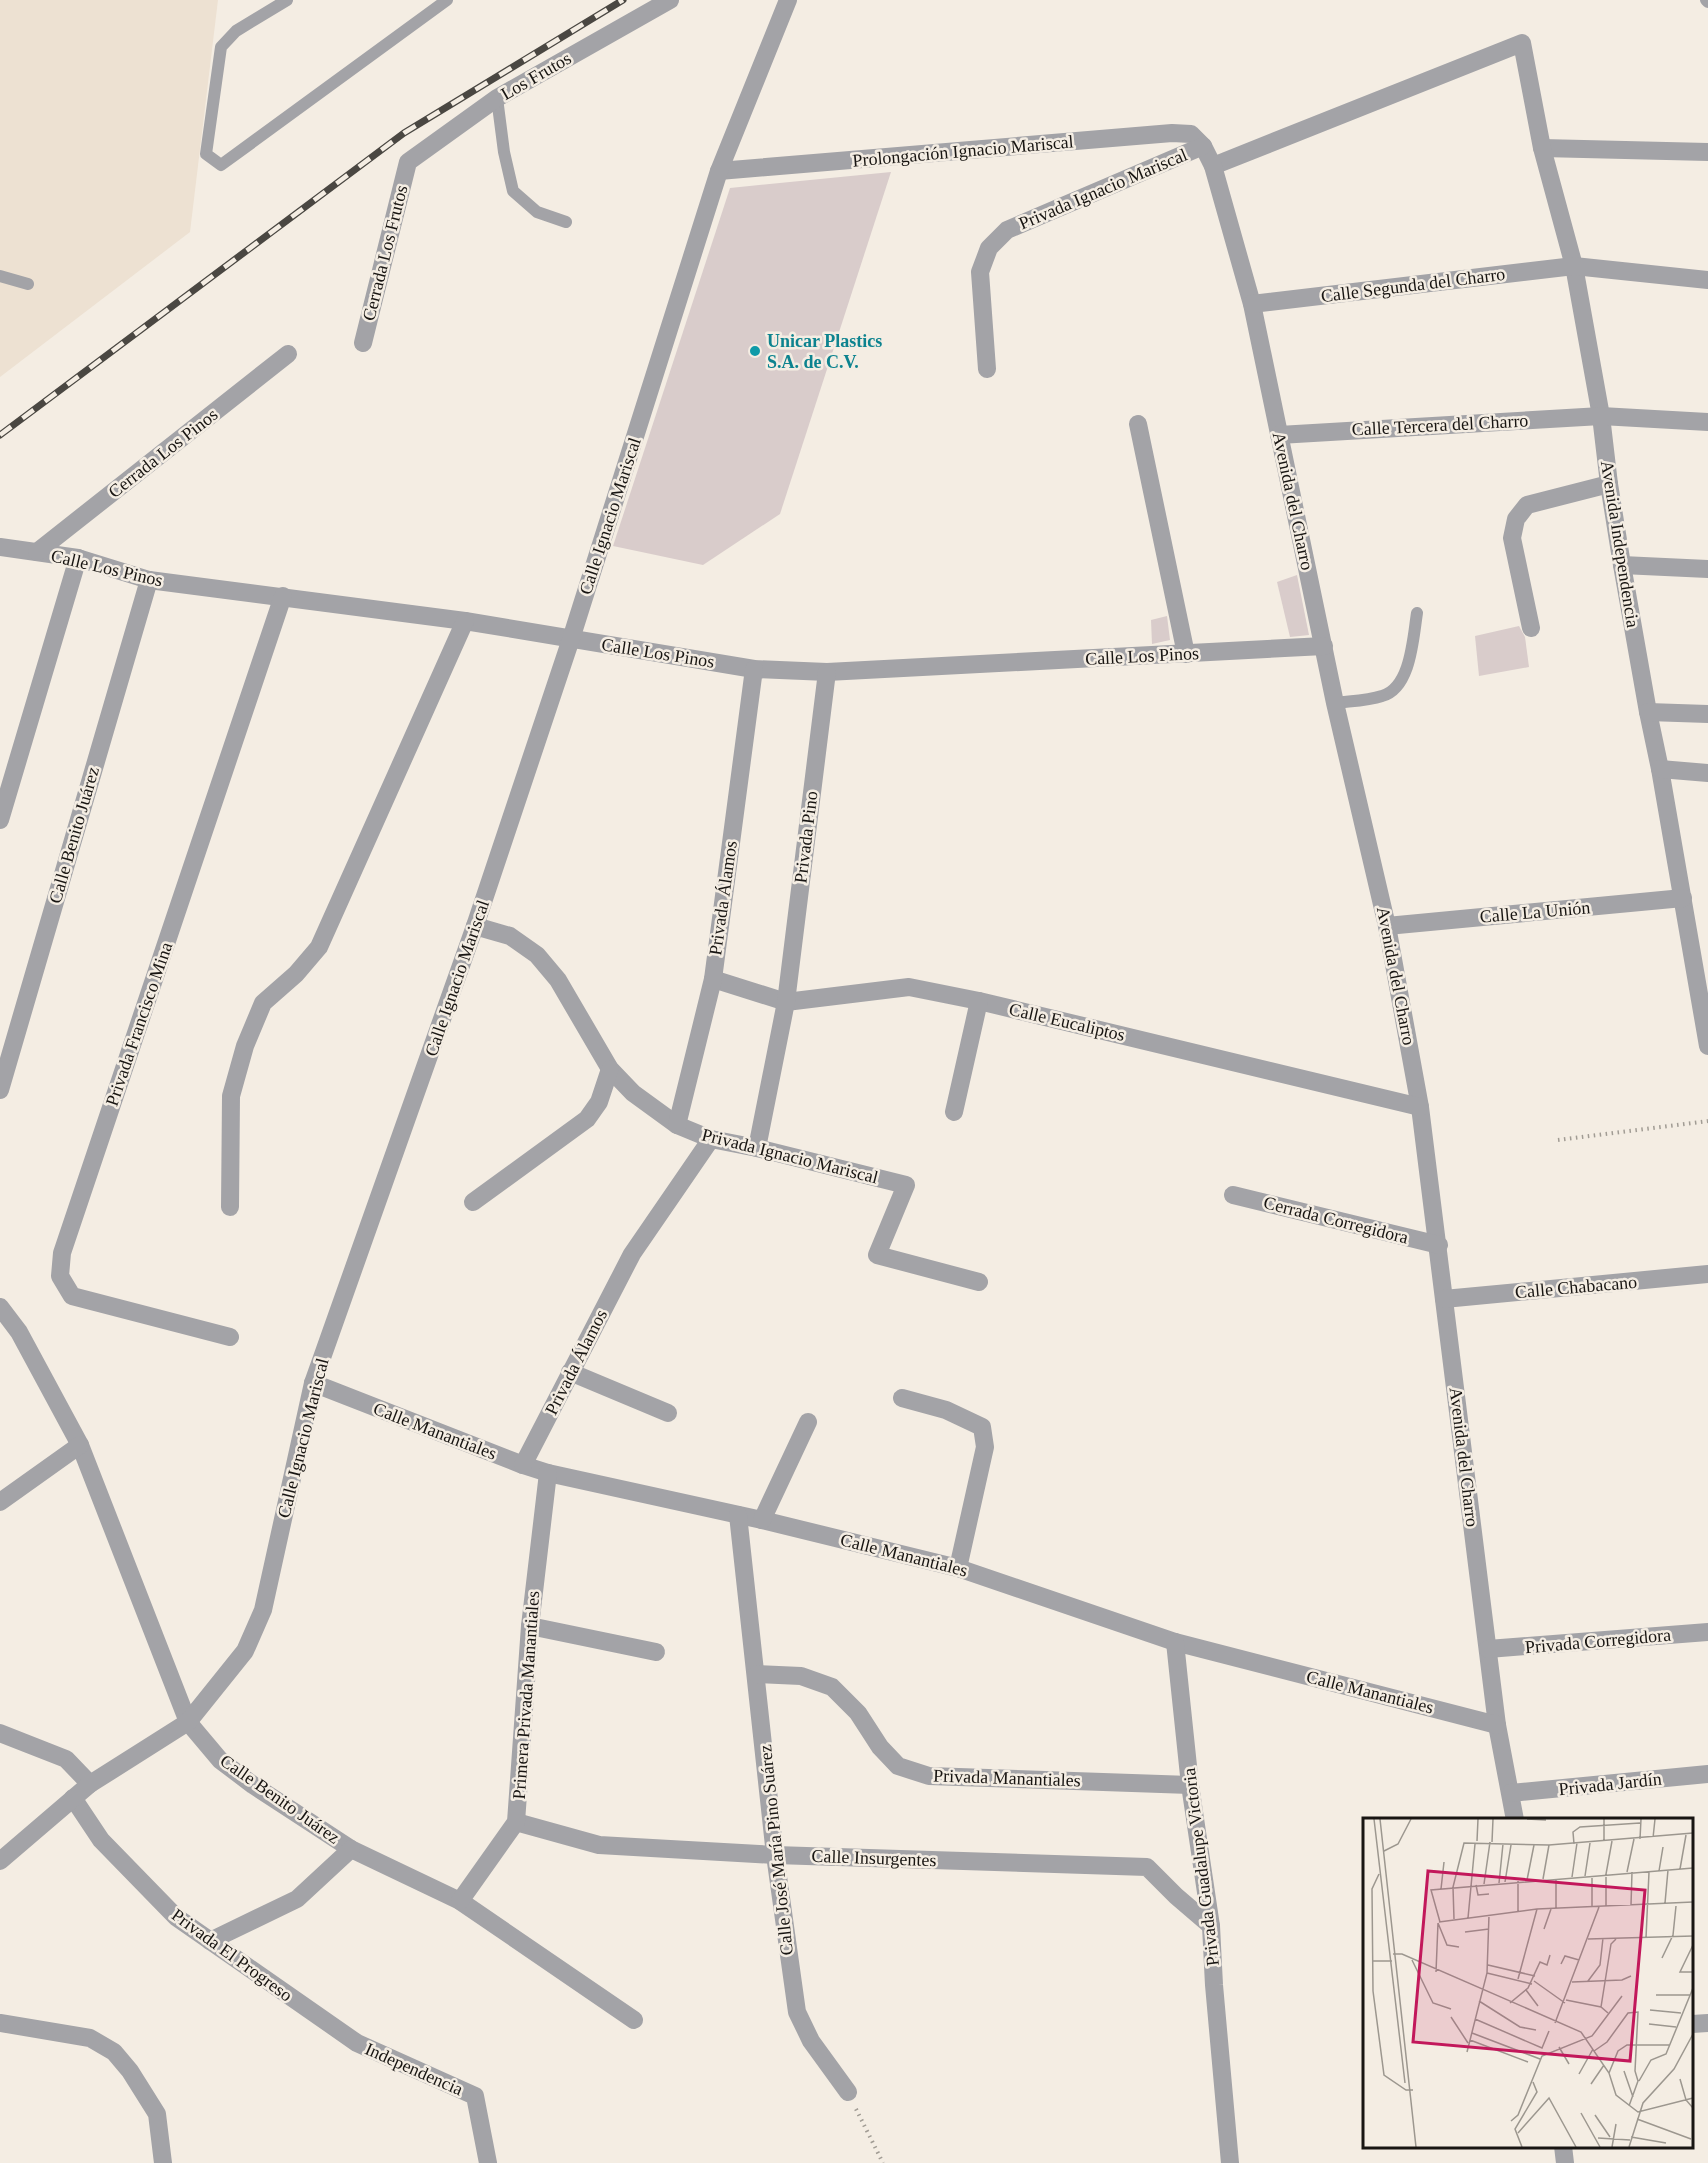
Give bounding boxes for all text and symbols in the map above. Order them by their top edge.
street label: Los Frutos [497,48,575,104]
street label: Prolongación Ignacio Mariscal [852,131,1074,171]
street label: Privada Ignacio Mariscal [1016,144,1190,234]
street label: Cerrada Los Frutos [358,183,412,323]
street label: Calle Segunda del Charro [1320,264,1506,306]
place label: Unicar Plastics S.A. de C.V. [767,331,882,372]
marker: Unicar Plastics S.A. de C.V. [748,344,762,358]
street label: Cerrada Los Pinos [104,404,222,502]
street label: Calle Tercera del Charro [1351,410,1529,440]
street label: Avenida del Charro [1269,430,1317,572]
street label: Calle Ignacio Mariscal [575,435,645,597]
street label: Avenida Independencia [1597,459,1643,629]
street label: Calle Los Pinos [49,545,165,591]
street label: Calle Los Pinos [600,634,716,672]
street label: Calle Los Pinos [1085,643,1199,669]
street label: Calle Benito Juárez [45,764,103,906]
street label: Privada Pino [790,790,822,884]
street label: Privada Álamos [704,839,741,957]
street label: Calle Ignacio Mariscal [421,897,493,1059]
street label: Calle La Unión [1479,897,1591,927]
street label: Avenida del Charro [1373,905,1419,1047]
street label: Privada Francisco Mina [102,939,176,1109]
street label: Calle Eucaliptos [1007,999,1127,1045]
street label: Privada Ignacio Mariscal [700,1124,880,1188]
street label: Cerrada Corregidora [1262,1192,1410,1248]
street label: Calle Chabacano [1514,1272,1638,1302]
street label: Privada Álamos [540,1306,611,1418]
street label: Calle Ignacio Mariscal [273,1356,333,1520]
street label: Avenida del Charro [1446,1386,1482,1528]
street label: Calle Manantiales [371,1398,499,1464]
street label: Calle Manantiales [838,1530,970,1580]
street label: Primera Privada Manantiales [509,1590,543,1800]
street label: Privada Corregidora [1524,1625,1672,1657]
street label: Calle Manantiales [1304,1667,1436,1717]
street label: Calle José María Pino Suárez [755,1744,797,1956]
street label: Calle Benito Juárez [217,1750,343,1848]
street label: Privada Manantiales [933,1765,1081,1791]
street label: Privada Guadalupe Victoria [1179,1767,1223,1967]
street label: Privada Jardín [1557,1769,1663,1799]
inset map [1363,1818,1693,2148]
street label: Calle Insurgentes [811,1846,937,1870]
street label: Privada El Progreso [168,1905,296,2005]
street label: Independencia [362,2039,466,2099]

